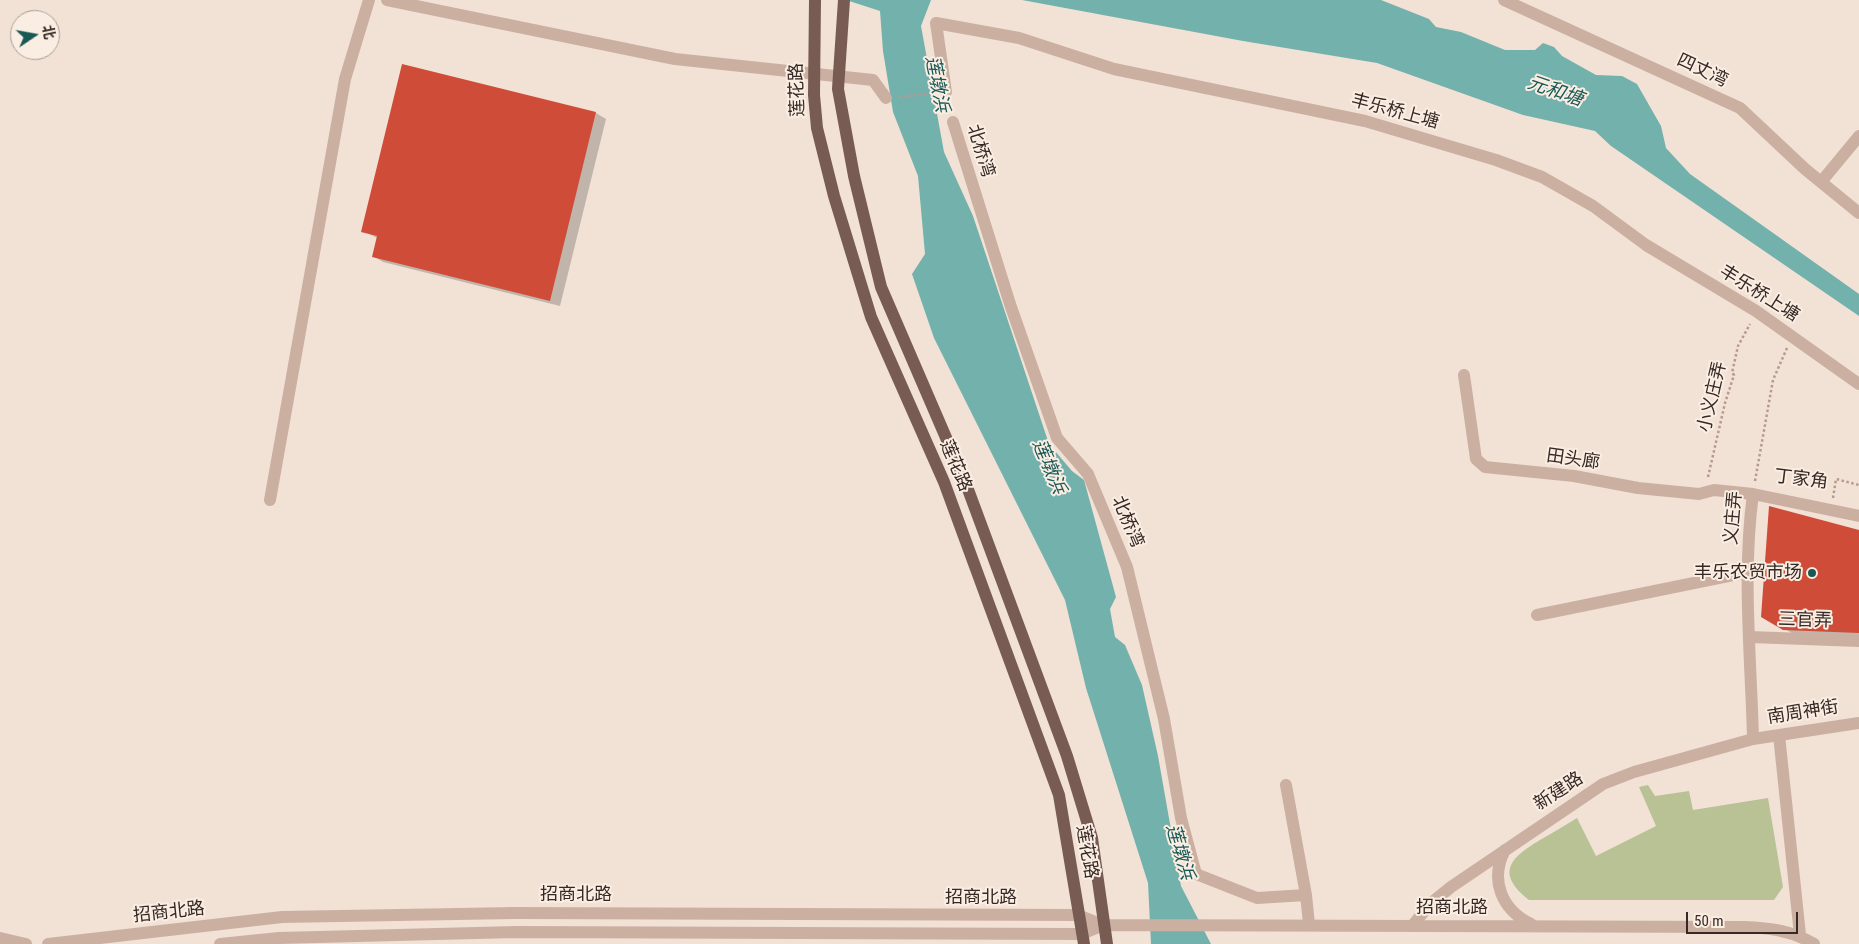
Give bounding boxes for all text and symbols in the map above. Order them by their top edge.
north arrow [10,10,60,60]
text: 北 [39,24,58,41]
street label: 四丈湾 [1673,50,1731,92]
water label: 莲墩浜 [919,54,953,114]
street label: 莲花路 [786,63,810,117]
water label: 元和塘 [1524,72,1586,112]
street label: 丰乐桥上塘 [1349,90,1441,134]
street label: 北桥湾 [962,122,998,180]
street label: 丰乐桥上塘 [1715,261,1803,327]
street label: 小义庄弄 [1694,359,1732,435]
water label: 莲墩浜 [1026,436,1070,498]
street label: 莲花路 [935,437,975,495]
street label: 田头廊 [1545,446,1601,474]
street label: 丁家角 [1773,466,1829,494]
street label: 义庄弄 [1721,490,1747,546]
street label: 北桥湾 [1107,493,1147,551]
place label: 丰乐农贸市场 [1694,562,1802,584]
marker: 丰乐农贸市场 [1806,567,1818,579]
street label: 三官弄 [1778,609,1832,633]
street label: 南周神街 [1766,697,1840,729]
street label: 新建路 [1530,768,1588,816]
water label: 莲墩浜 [1160,821,1198,883]
street label: 莲花路 [1071,824,1101,880]
street label: 招商北路 [540,884,612,906]
street label: 招商北路 [945,887,1017,909]
street label: 招商北路 [1416,897,1488,919]
street label: 招商北路 [132,898,206,928]
scale bar [1689,902,1802,934]
text: 50 m [1694,912,1724,930]

